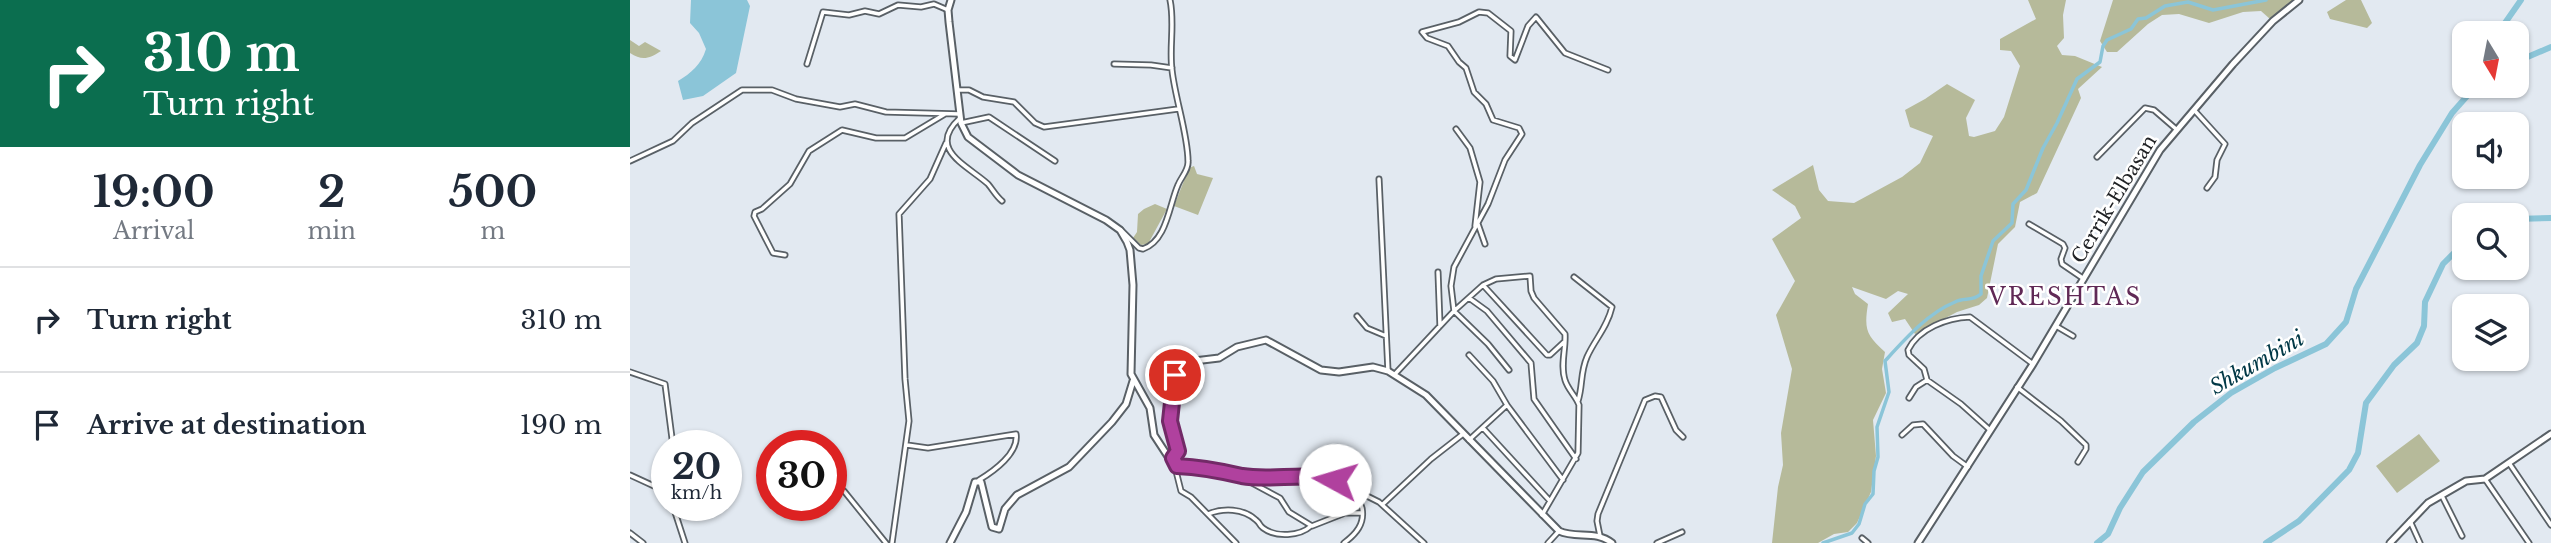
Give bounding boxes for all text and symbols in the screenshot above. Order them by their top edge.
north arrow [2452,21,2529,98]
map controls [2452,21,2529,371]
text: 310 m [143,23,300,84]
icon: right [28,28,119,119]
text: Turn right [143,84,314,124]
button: sound [2452,112,2529,189]
street label: Cerrik-Elbasan [2067,131,2161,267]
text: 19:00 [93,166,215,218]
text: 2 [318,166,345,218]
text: 500 [449,166,537,218]
button: search [2452,203,2529,280]
text: Arrival [113,217,195,245]
text: min [308,217,356,245]
text: m [481,217,505,245]
district label: VRESHTAS [1987,283,2142,311]
button: layers [2452,294,2529,371]
icon: right [28,301,66,339]
text: Turn right [87,304,232,336]
text: 310 m [520,304,602,336]
water label: Shkumbini [2205,325,2309,400]
pin [1145,345,1205,405]
icon: arrive [1156,356,1194,394]
icon: arrive [28,406,66,444]
text: Arrive at destination [87,409,367,441]
text: 190 m [520,409,602,441]
speed limit sign: 30 [756,430,847,521]
position arrow [1298,443,1372,517]
text: 20 [672,445,721,488]
text: km/h [671,482,722,504]

